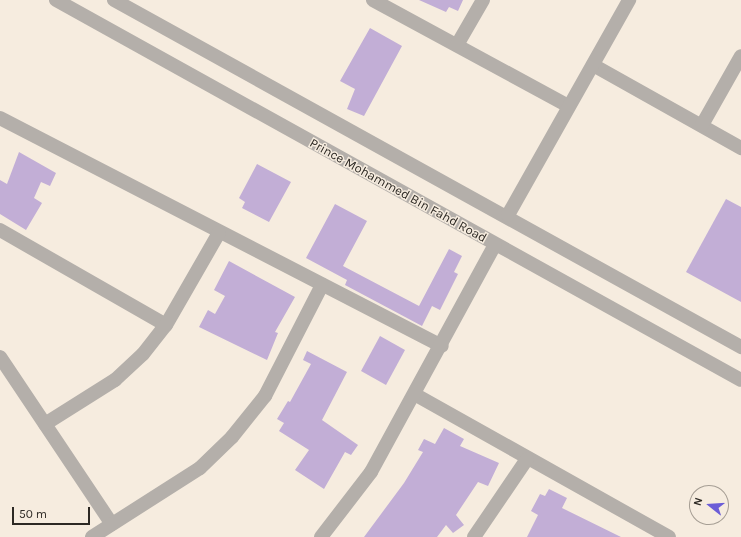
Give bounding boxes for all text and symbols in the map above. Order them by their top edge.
street label: Prince Mohammed Bin Fahd Road [307,136,489,246]
north arrow [689,485,729,525]
text: N [691,496,705,507]
scale bar [14,499,92,525]
text: 50 m [19,507,47,521]

